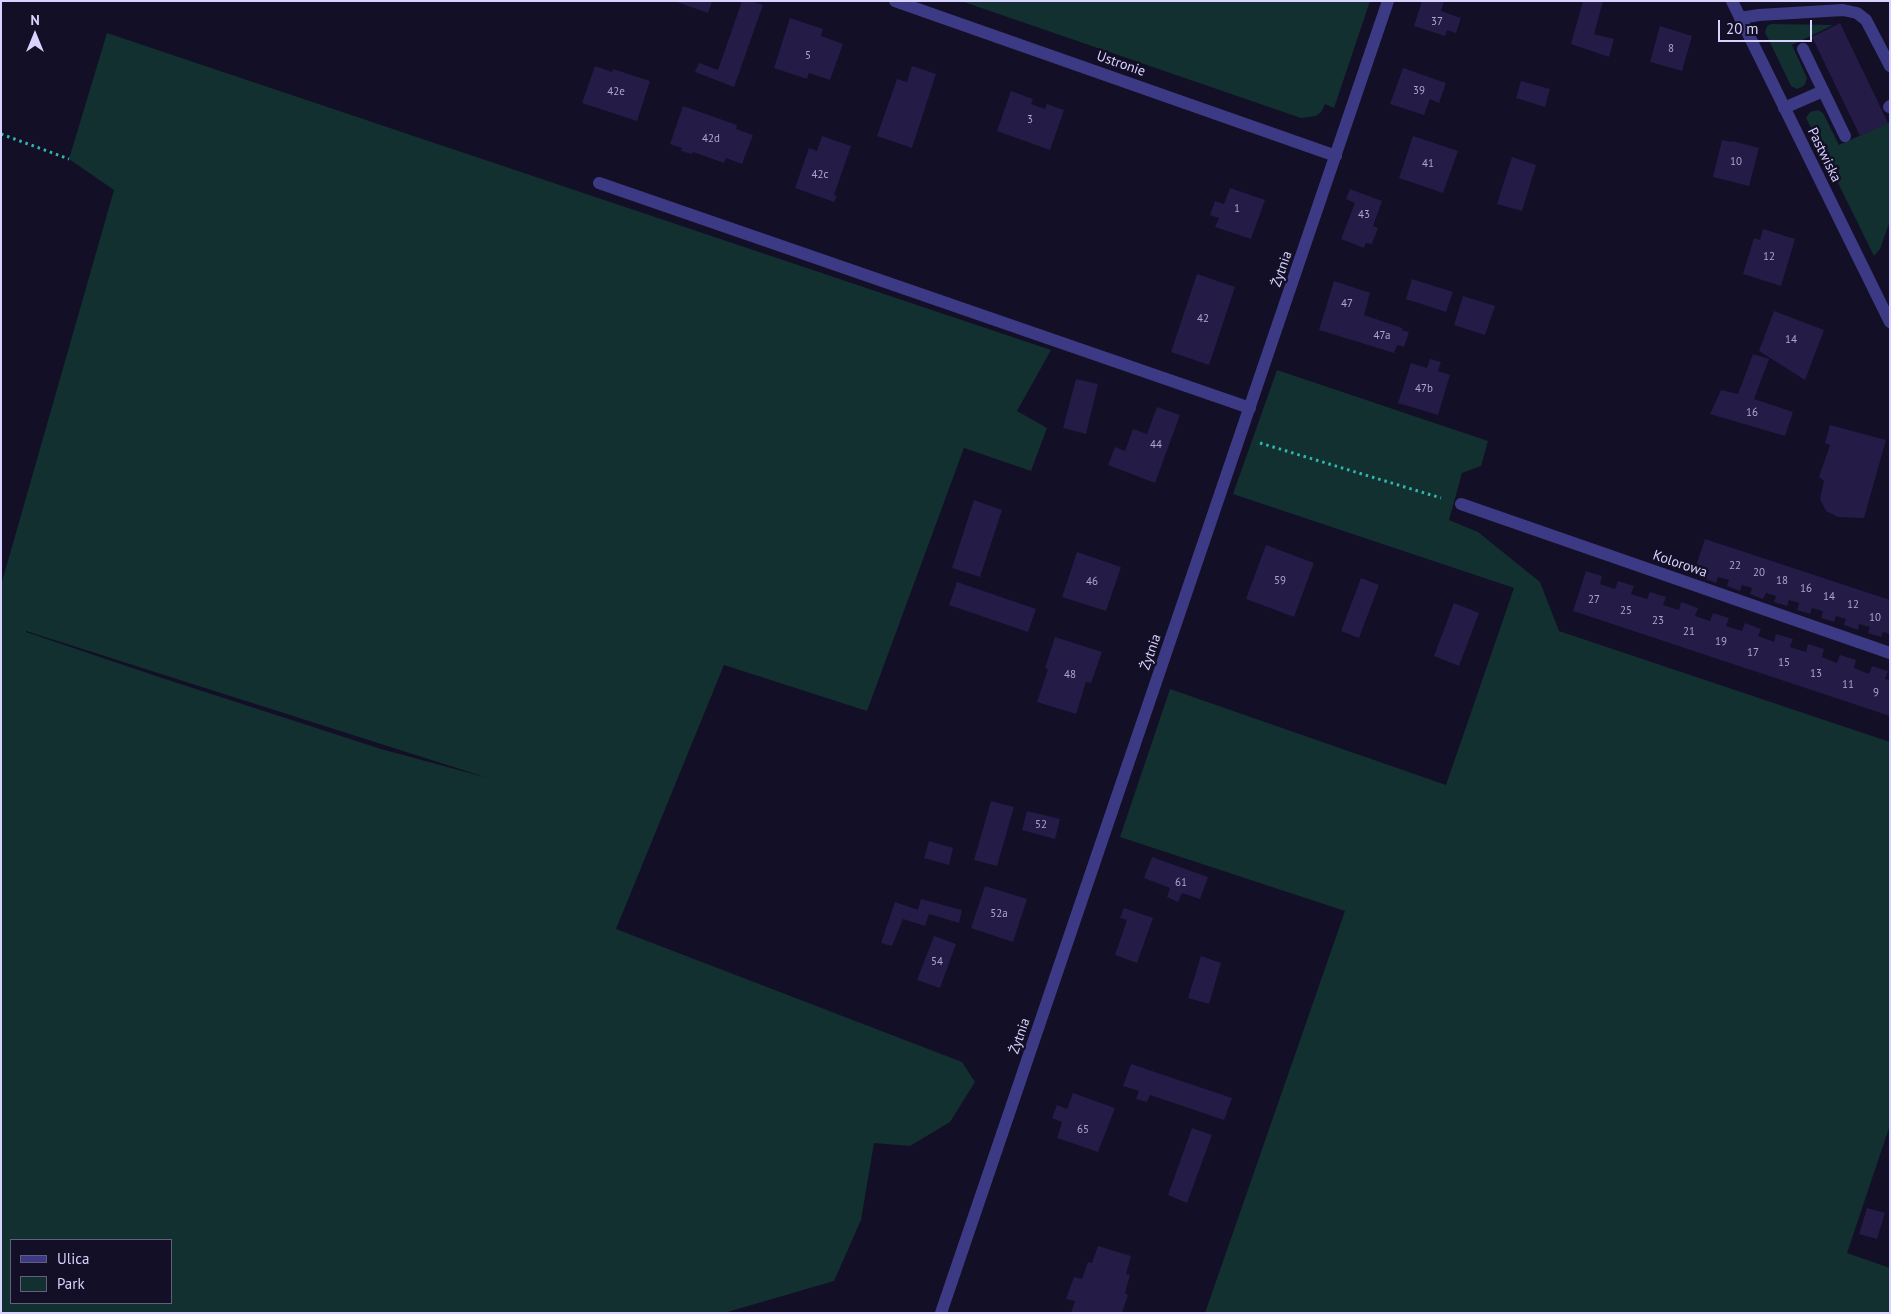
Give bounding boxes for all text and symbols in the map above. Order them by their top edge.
north arrow [10,10,60,60]
scale bar [1721,10,1815,42]
text: N [30,11,40,29]
house number: 37 [1431,15,1443,29]
text: 20 m [1726,19,1759,38]
house number: 8 [1668,42,1674,56]
street label: Ustronie [1094,48,1148,80]
house number: 5 [805,49,811,63]
house number: 39 [1413,84,1425,98]
house number: 42e [607,85,625,99]
house number: 3 [1027,113,1033,127]
street label: Pastwiska [1804,125,1844,185]
house number: 42d [702,132,720,146]
house number: 10 [1730,155,1742,169]
house number: 41 [1422,157,1434,171]
house number: 42c [812,168,828,182]
house number: 1 [1234,202,1240,216]
house number: 43 [1358,208,1370,222]
street label: Żytnia [1268,249,1296,289]
house number: 12 [1763,250,1775,264]
house number: 47 [1341,297,1353,311]
house number: 42 [1197,312,1209,326]
house number: 47a [1374,329,1390,343]
house number: 14 [1785,333,1797,347]
house number: 47b [1415,382,1433,396]
house number: 16 [1746,406,1758,420]
house number: 44 [1150,438,1162,452]
street label: Kolorowa [1651,547,1709,581]
house number: 22 [1729,559,1741,573]
house number: 20 [1753,566,1765,580]
house number: 59 [1274,574,1286,588]
house number: 18 [1776,574,1788,588]
house number: 46 [1086,575,1098,589]
house number: 16 [1800,582,1812,596]
house number: 14 [1823,590,1835,604]
house number: 27 [1588,593,1600,607]
house number: 12 [1847,598,1859,612]
house number: 25 [1620,604,1632,618]
house number: 10 [1869,611,1881,625]
house number: 23 [1652,614,1664,628]
house number: 21 [1683,625,1695,639]
street label: Żytnia [1137,632,1165,672]
house number: 19 [1715,635,1727,649]
house number: 17 [1747,646,1759,660]
house number: 15 [1778,656,1790,670]
house number: 13 [1810,667,1822,681]
house number: 48 [1064,668,1076,682]
house number: 11 [1842,678,1854,692]
house number: 9 [1873,686,1879,700]
house number: 52 [1035,818,1047,832]
house number: 61 [1175,876,1187,890]
house number: 52a [990,907,1008,921]
house number: 54 [931,955,943,969]
street label: Żytnia [1006,1016,1034,1056]
house number: 65 [1077,1123,1089,1137]
legend [10,1239,172,1304]
text: Ulica [57,1249,89,1268]
text: Park [57,1274,85,1293]

